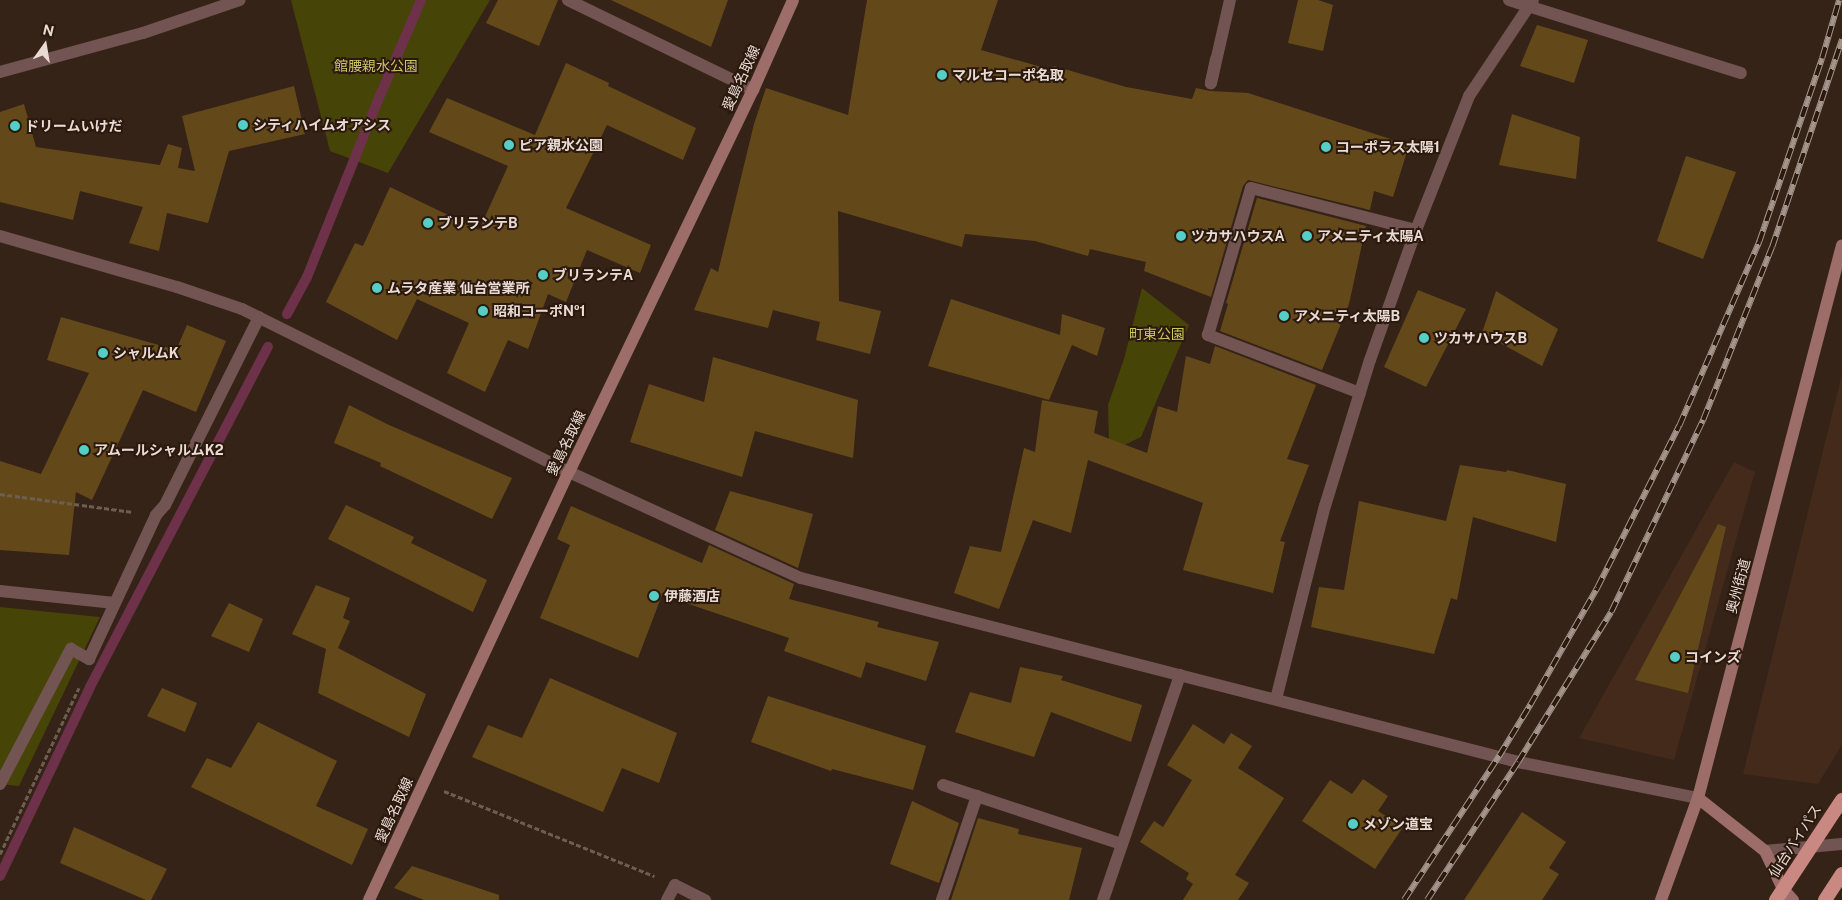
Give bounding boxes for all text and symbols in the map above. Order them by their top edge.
north arrow [20,20,70,70]
text: N [41,21,56,39]
street label: 愛島名取線 [719,43,763,113]
park label: 館腰親水公園 [334,58,418,74]
place label: マルセコーポ名取 [952,67,1064,83]
marker: マルセコーポ名取 [936,69,948,81]
place label: シティハイムオアシス [253,117,393,133]
place label: ドリームいけだ [25,118,123,134]
marker: シティハイムオアシス [237,119,249,131]
marker: ドリームいけだ [9,120,21,132]
place label: ピア親水公園 [519,137,603,153]
marker: ピア親水公園 [503,139,515,151]
place label: コーポラス太陽1 [1336,139,1440,155]
marker: コーポラス太陽1 [1320,141,1332,153]
place label: ブリランテB [438,215,518,231]
marker: ブリランテB [422,217,434,229]
place label: ツカサハウスA [1191,228,1285,244]
place label: アメニティ太陽A [1317,228,1425,244]
marker: ツカサハウスA [1175,230,1187,242]
marker: アメニティ太陽A [1301,230,1313,242]
place label: ブリランテA [553,267,633,283]
marker: ブリランテA [537,269,549,281]
place label: ムラタ産業 仙台営業所 [387,280,530,296]
marker: ムラタ産業 仙台営業所 [371,282,383,294]
place label: 昭和コーポ№1 [493,303,586,319]
marker: 昭和コーポ№1 [477,305,489,317]
place label: アメニティ太陽B [1294,308,1402,324]
marker: アメニティ太陽B [1278,310,1290,322]
park label: 町東公園 [1129,326,1185,342]
place label: ツカサハウスB [1434,330,1528,346]
marker: ツカサハウスB [1418,332,1430,344]
place label: シャルムK [113,345,179,361]
marker: シャルムK [97,347,109,359]
street label: 愛島名取線 [543,408,589,478]
place label: アムールシャルムK2 [94,442,225,458]
marker: アムールシャルムK2 [78,444,90,456]
street label: 奥州街道 [1723,557,1753,615]
place label: 伊藤酒店 [664,588,720,604]
marker: 伊藤酒店 [648,590,660,602]
place label: コインズ [1685,649,1741,665]
marker: コインズ [1669,651,1681,663]
street label: 愛島名取線 [372,775,416,845]
street label: 仙台バイパス [1765,801,1825,881]
place label: メゾン道宝 [1363,816,1433,832]
marker: メゾン道宝 [1347,818,1359,830]

